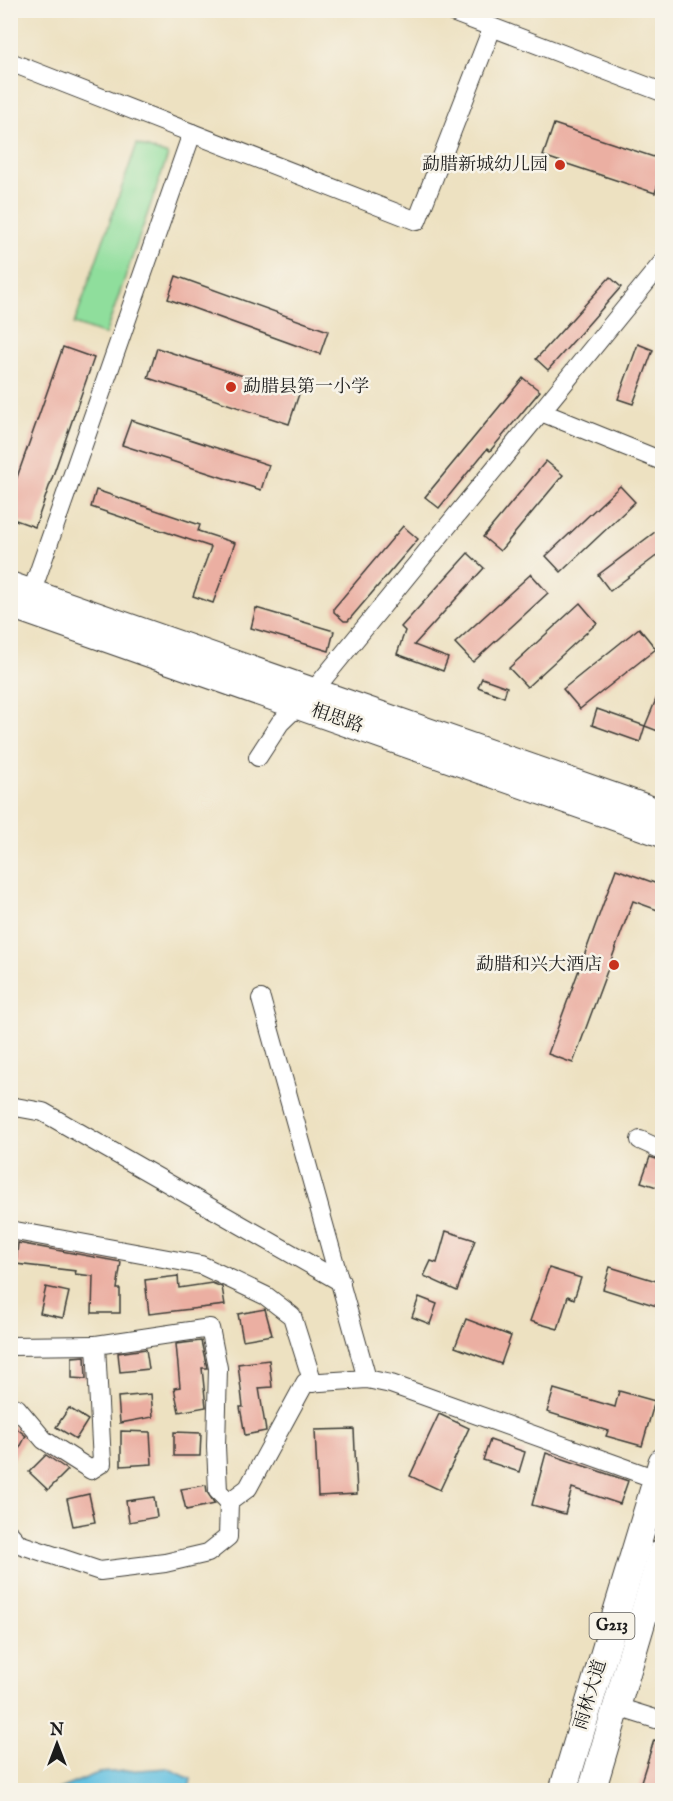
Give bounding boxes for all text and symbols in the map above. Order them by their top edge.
place label: 勐腊新城幼儿园 [422,154,548,177]
marker: 勐腊新城幼儿园 [553,158,567,172]
place label: 勐腊县第一小学 [243,376,369,399]
marker: 勐腊县第一小学 [224,380,238,394]
street label: 相思路 [308,699,366,739]
place label: 勐腊和兴大酒店 [476,954,602,977]
marker: 勐腊和兴大酒店 [607,958,621,972]
road number: G213 [590,1613,634,1639]
street label: 雨林大道 [569,1657,613,1733]
north arrow [27,1714,87,1774]
text: N [49,1721,64,1741]

